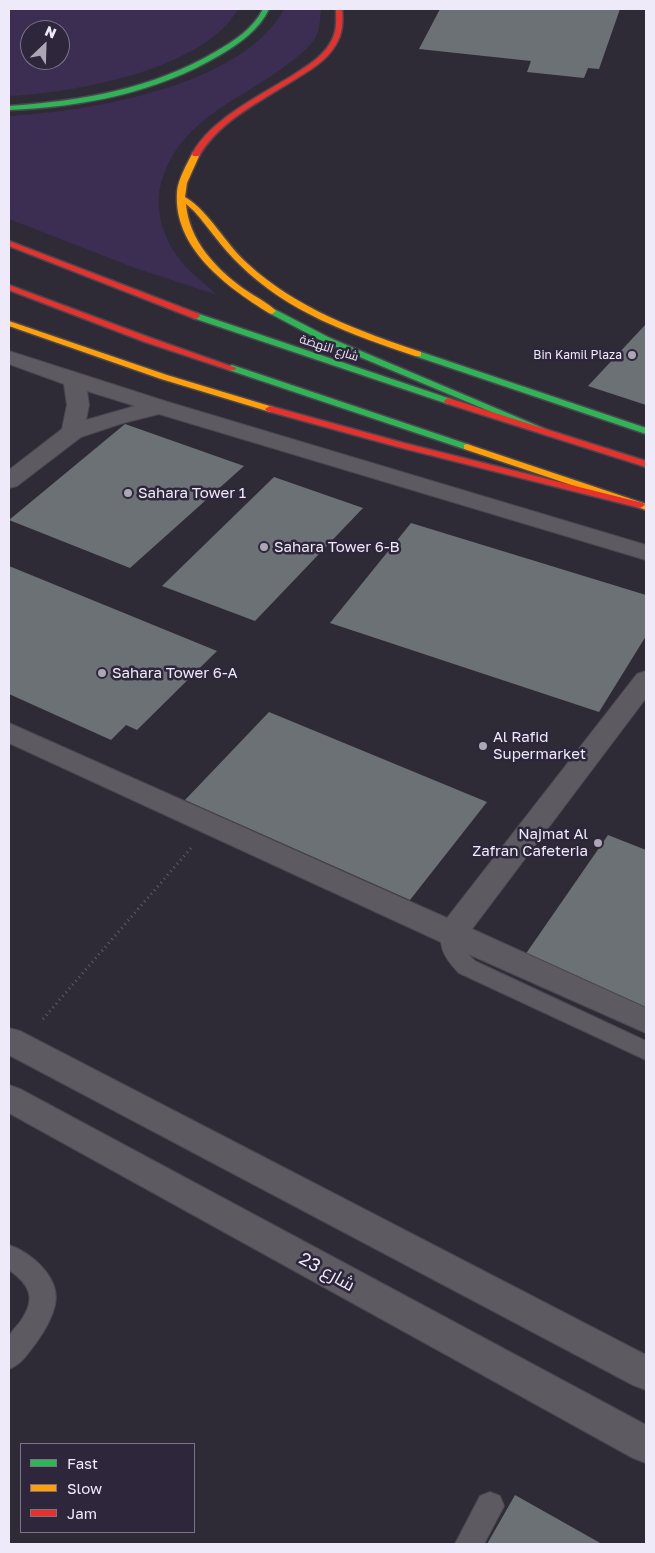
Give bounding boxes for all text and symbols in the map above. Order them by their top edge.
north arrow [20,20,70,70]
text: N [43,22,59,42]
street label: شارع النهضة [298,332,360,364]
place label: Bin Kamil Plaza [533,348,622,362]
marker: Bin Kamil Plaza [626,349,638,361]
place label: Sahara Tower 1 [138,484,246,502]
marker: Sahara Tower 1 [122,487,134,499]
place label: Sahara Tower 6-B [274,538,400,556]
marker: Sahara Tower 6-B [258,541,270,553]
place label: Sahara Tower 6-A [112,664,238,682]
marker: Sahara Tower 6-A [96,667,108,679]
place label: Al Rafid Supermarket [493,728,586,763]
marker: Al Rafid Supermarket [477,740,489,752]
place label: Najmat Al Zafran Cafeteria [472,825,588,860]
marker: Najmat Al Zafran Cafeteria [592,837,604,849]
street label: شارع 23 [295,1248,359,1296]
legend [20,1443,195,1533]
text: Fast [67,1454,98,1472]
text: Slow [67,1479,102,1497]
text: Jam [67,1504,97,1522]

